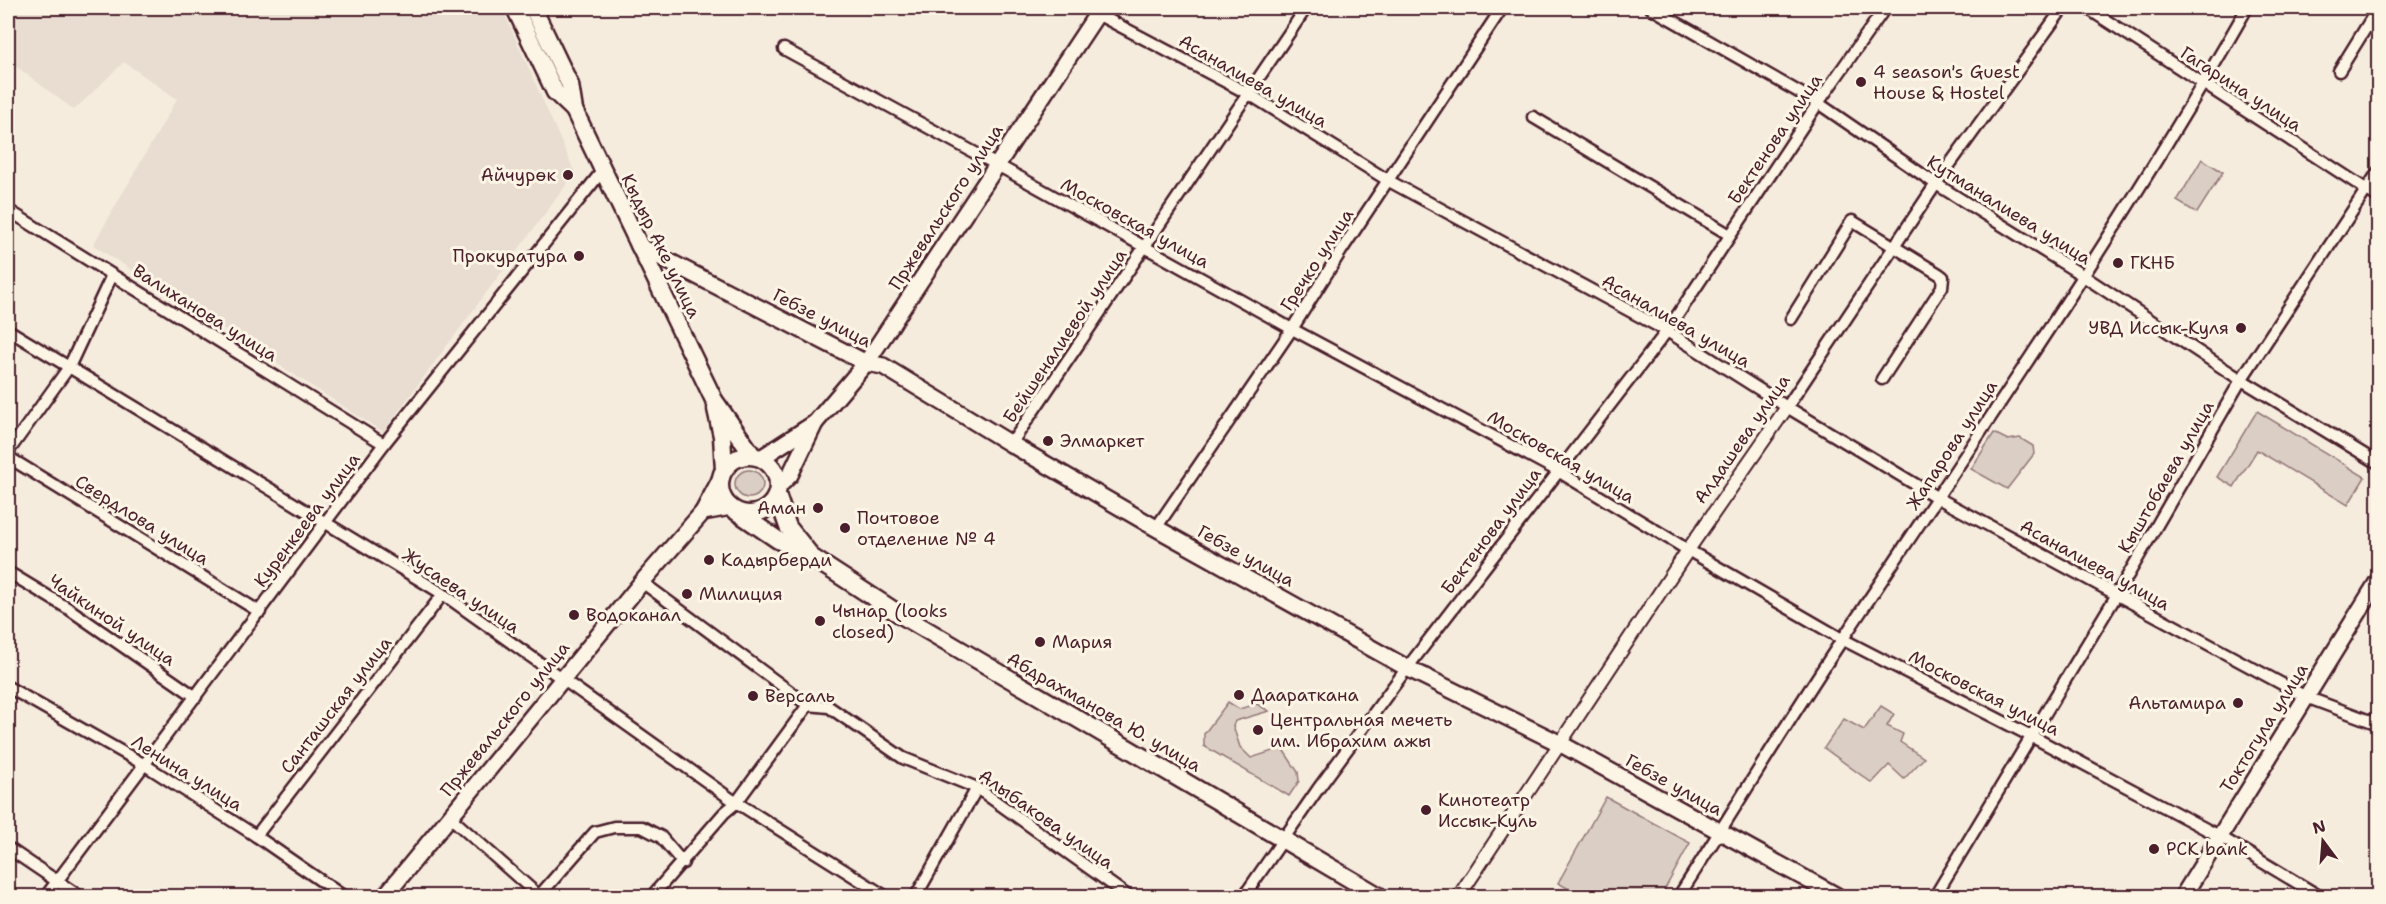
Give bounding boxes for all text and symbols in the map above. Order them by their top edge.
street label: Асаналиева улица [1174,29,1332,133]
street label: Гагарина улица [2176,41,2306,137]
place label: 4 season's Guest House & Hostel [1873,60,2020,105]
street label: Бектенова улица [1722,69,1828,209]
marker: 4 season's Guest House & Hostel [1854,75,1868,89]
street label: Пржевальского улица [883,120,1009,294]
street label: Кутманалиева улица [1922,150,2096,270]
place label: Айчурөк [481,163,556,187]
marker: Айчурөк [561,168,575,182]
street label: Кыдыр Аке улица [616,170,706,322]
street label: Московская улица [1056,172,1214,274]
street label: Гречко улица [1275,204,1359,316]
place label: Прокуратура [453,244,567,268]
street label: Бейшеналиевой улица [998,244,1132,428]
marker: Прокуратура [572,249,586,263]
place label: ГКНБ [2130,251,2175,275]
marker: ГКНБ [2111,256,2125,270]
street label: Валиханова улица [128,259,282,367]
street label: Асаналиева улица [1597,269,1755,373]
street label: Гебзе улица [769,283,875,353]
place label: УВД Иссык-Куля [2088,316,2229,340]
marker: УВД Иссык-Куля [2234,321,2248,335]
street label: Алдашева улица [1688,370,1796,508]
street label: Жапарова улица [1901,375,2003,515]
street label: Кыштобаева улица [2113,396,2219,558]
street label: Московская улица [1483,405,1639,509]
place label: Элмаркет [1060,429,1145,453]
marker: Элмаркет [1041,434,1055,448]
street label: Куренкеева улица [249,448,365,592]
street label: Бектенова улица [1435,463,1547,599]
street label: Свердлова улица [70,469,214,571]
place label: Аман [757,496,806,520]
marker: Аман [811,501,825,515]
place label: Почтовое отделение № 4 [857,506,996,551]
street label: Асаналиева улица [2016,514,2174,616]
street label: Гебзе улица [1193,519,1299,593]
marker: Почтовое отделение № 4 [838,521,852,535]
street label: Жусаева улица [398,543,524,639]
place label: Кадырберди [721,548,832,572]
marker: Кадырберди [702,553,716,567]
street label: Чайкиной улица [44,569,180,671]
place label: Милиция [699,582,783,606]
marker: Милиция [680,587,694,601]
place label: Чынар (looks closed) [832,599,948,644]
place label: Водоканал [586,603,681,627]
marker: Водоканал [567,608,581,622]
marker: Чынар (looks closed) [813,614,827,628]
place label: Мария [1052,630,1112,654]
street label: Санташская улица [275,632,397,778]
marker: Мария [1033,635,1047,649]
street label: Пржевальского улица [435,636,575,802]
street label: Московская улица [1904,645,2064,741]
street label: Абдрахманова Ю. улица [1003,646,1205,778]
street label: Токтогула улица [2214,659,2314,797]
place label: Даараткана [1251,683,1359,707]
place label: Версаль [765,684,835,708]
marker: Даараткана [1232,688,1246,702]
marker: Версаль [746,689,760,703]
place label: Альтамира [2128,691,2226,715]
marker: Альтамира [2231,696,2245,710]
place label: Центральная мечеть им. Ибрахим ажы [1270,708,1452,753]
marker: Центральная мечеть им. Ибрахим ажы [1251,723,1265,737]
street label: Ленина улица [127,729,247,817]
street label: Гебзе улица [1621,748,1727,822]
street label: Алыбакова улица [974,763,1118,875]
place label: Кинотеатр Иссык-Куль [1438,788,1537,833]
marker: Кинотеатр Иссык-Куль [1419,803,1433,817]
north arrow [2293,811,2353,871]
text: N [2310,815,2328,839]
place label: PCK bank [2166,837,2248,861]
marker: PCK bank [2147,842,2161,856]

